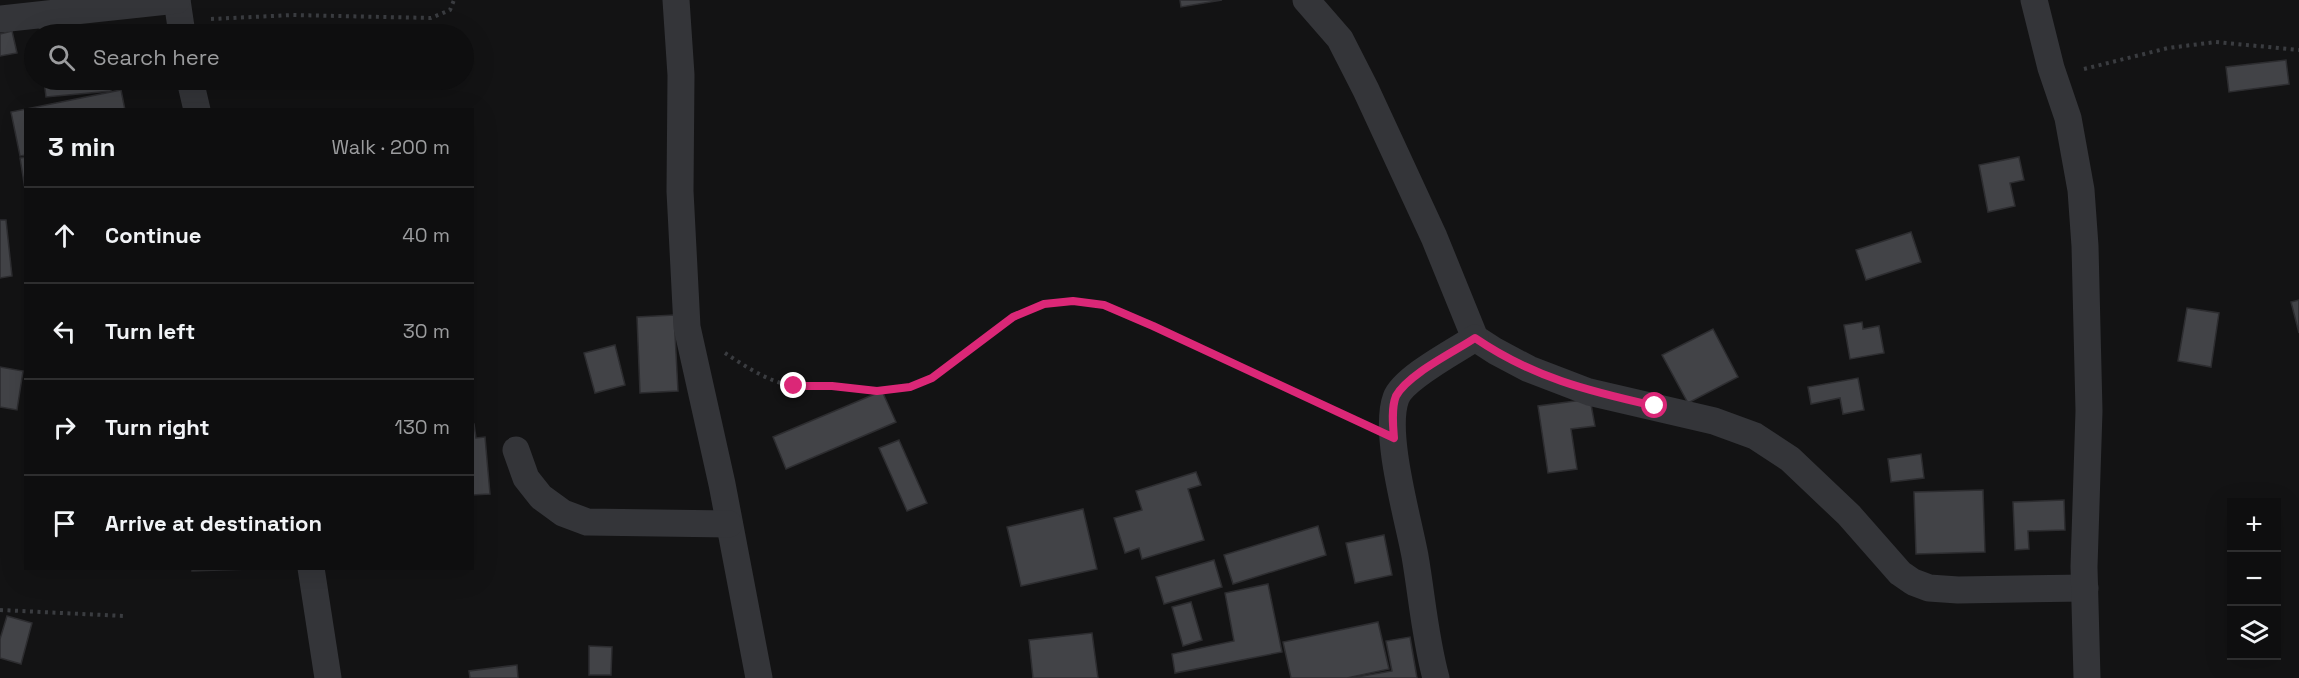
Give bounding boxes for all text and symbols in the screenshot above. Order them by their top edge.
search box [24,24,474,90]
icon: search [45,41,78,74]
text: Search here [93,43,220,71]
text: 3 min [48,130,116,164]
text: Walk · 200 m [331,134,450,160]
icon: ahead [48,219,81,252]
text: Continue [105,221,201,249]
text: 40 m [402,222,450,248]
icon: left [48,315,81,348]
text: Turn left [105,317,195,345]
text: 30 m [403,318,450,344]
route end [780,372,806,398]
route start [1641,392,1667,418]
icon: right [48,411,81,444]
text: Turn right [105,413,210,441]
text: 130 m [394,414,450,440]
map controls [2227,498,2281,660]
button: + [2227,498,2281,552]
icon: arrive [48,507,81,540]
text: Arrive at destination [105,509,322,537]
button: − [2227,552,2281,606]
button: layers [2227,606,2281,660]

